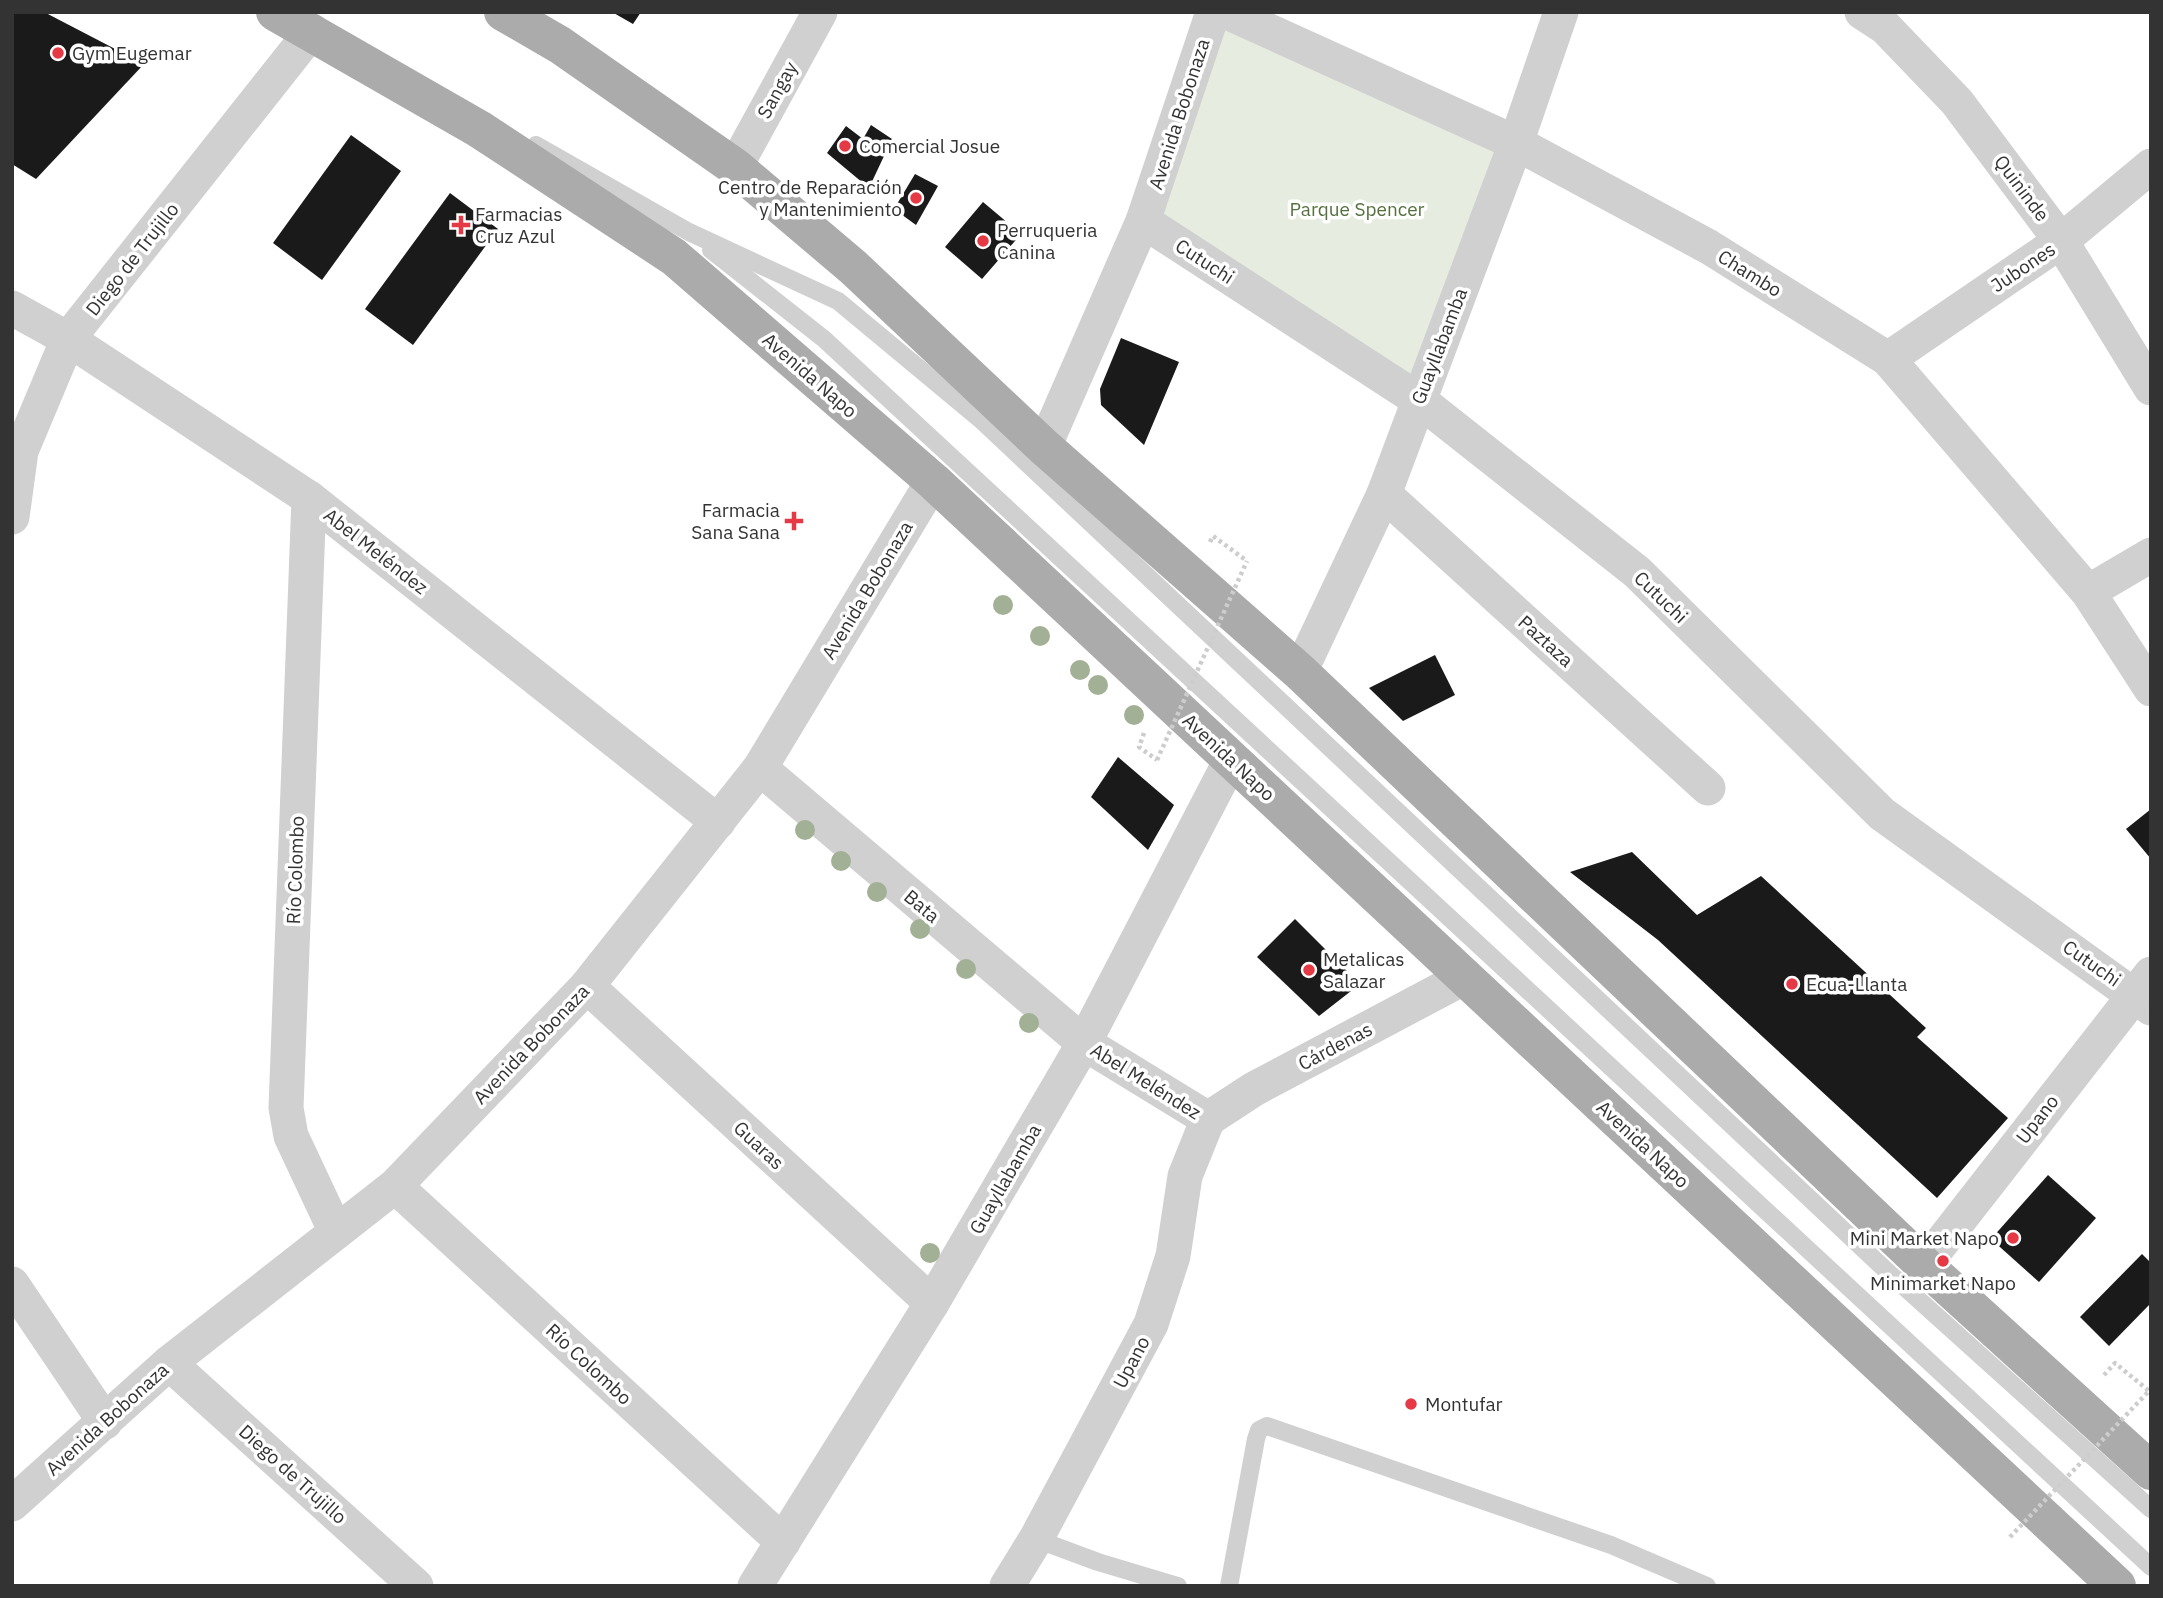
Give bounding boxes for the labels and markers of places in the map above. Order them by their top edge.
place label: Gym Eugemar [72,41,192,65]
marker: Gym Eugemar [50,45,66,61]
place label: Comercial Josue [859,134,1000,158]
marker: Comercial Josue [837,138,853,154]
place label: Centro de Reparación y Mantenimiento [718,175,902,221]
marker: Centro de Reparación y Mantenimiento [908,190,924,206]
place label: Farmacias Cruz Azul [475,202,562,248]
marker: Farmacias Cruz Azul [453,217,469,233]
place label: Perruqueria Canina [997,218,1097,264]
marker: Perruqueria Canina [975,233,991,249]
place label: Farmacia Sana Sana [691,498,780,544]
marker: Farmacia Sana Sana [786,513,802,529]
place label: Metalicas Salazar [1323,947,1405,993]
marker: Metalicas Salazar [1301,962,1317,978]
place label: Ecua-Llanta [1806,972,1907,996]
marker: Ecua-Llanta [1784,976,1800,992]
place label: Mini Market Napo [1850,1226,1999,1250]
marker: Mini Market Napo [2005,1230,2021,1246]
marker: Minimarket Napo [1935,1253,1951,1269]
place label: Minimarket Napo [1870,1271,2016,1295]
place label: Montufar [1425,1392,1503,1416]
marker: Montufar [1403,1396,1419,1412]

